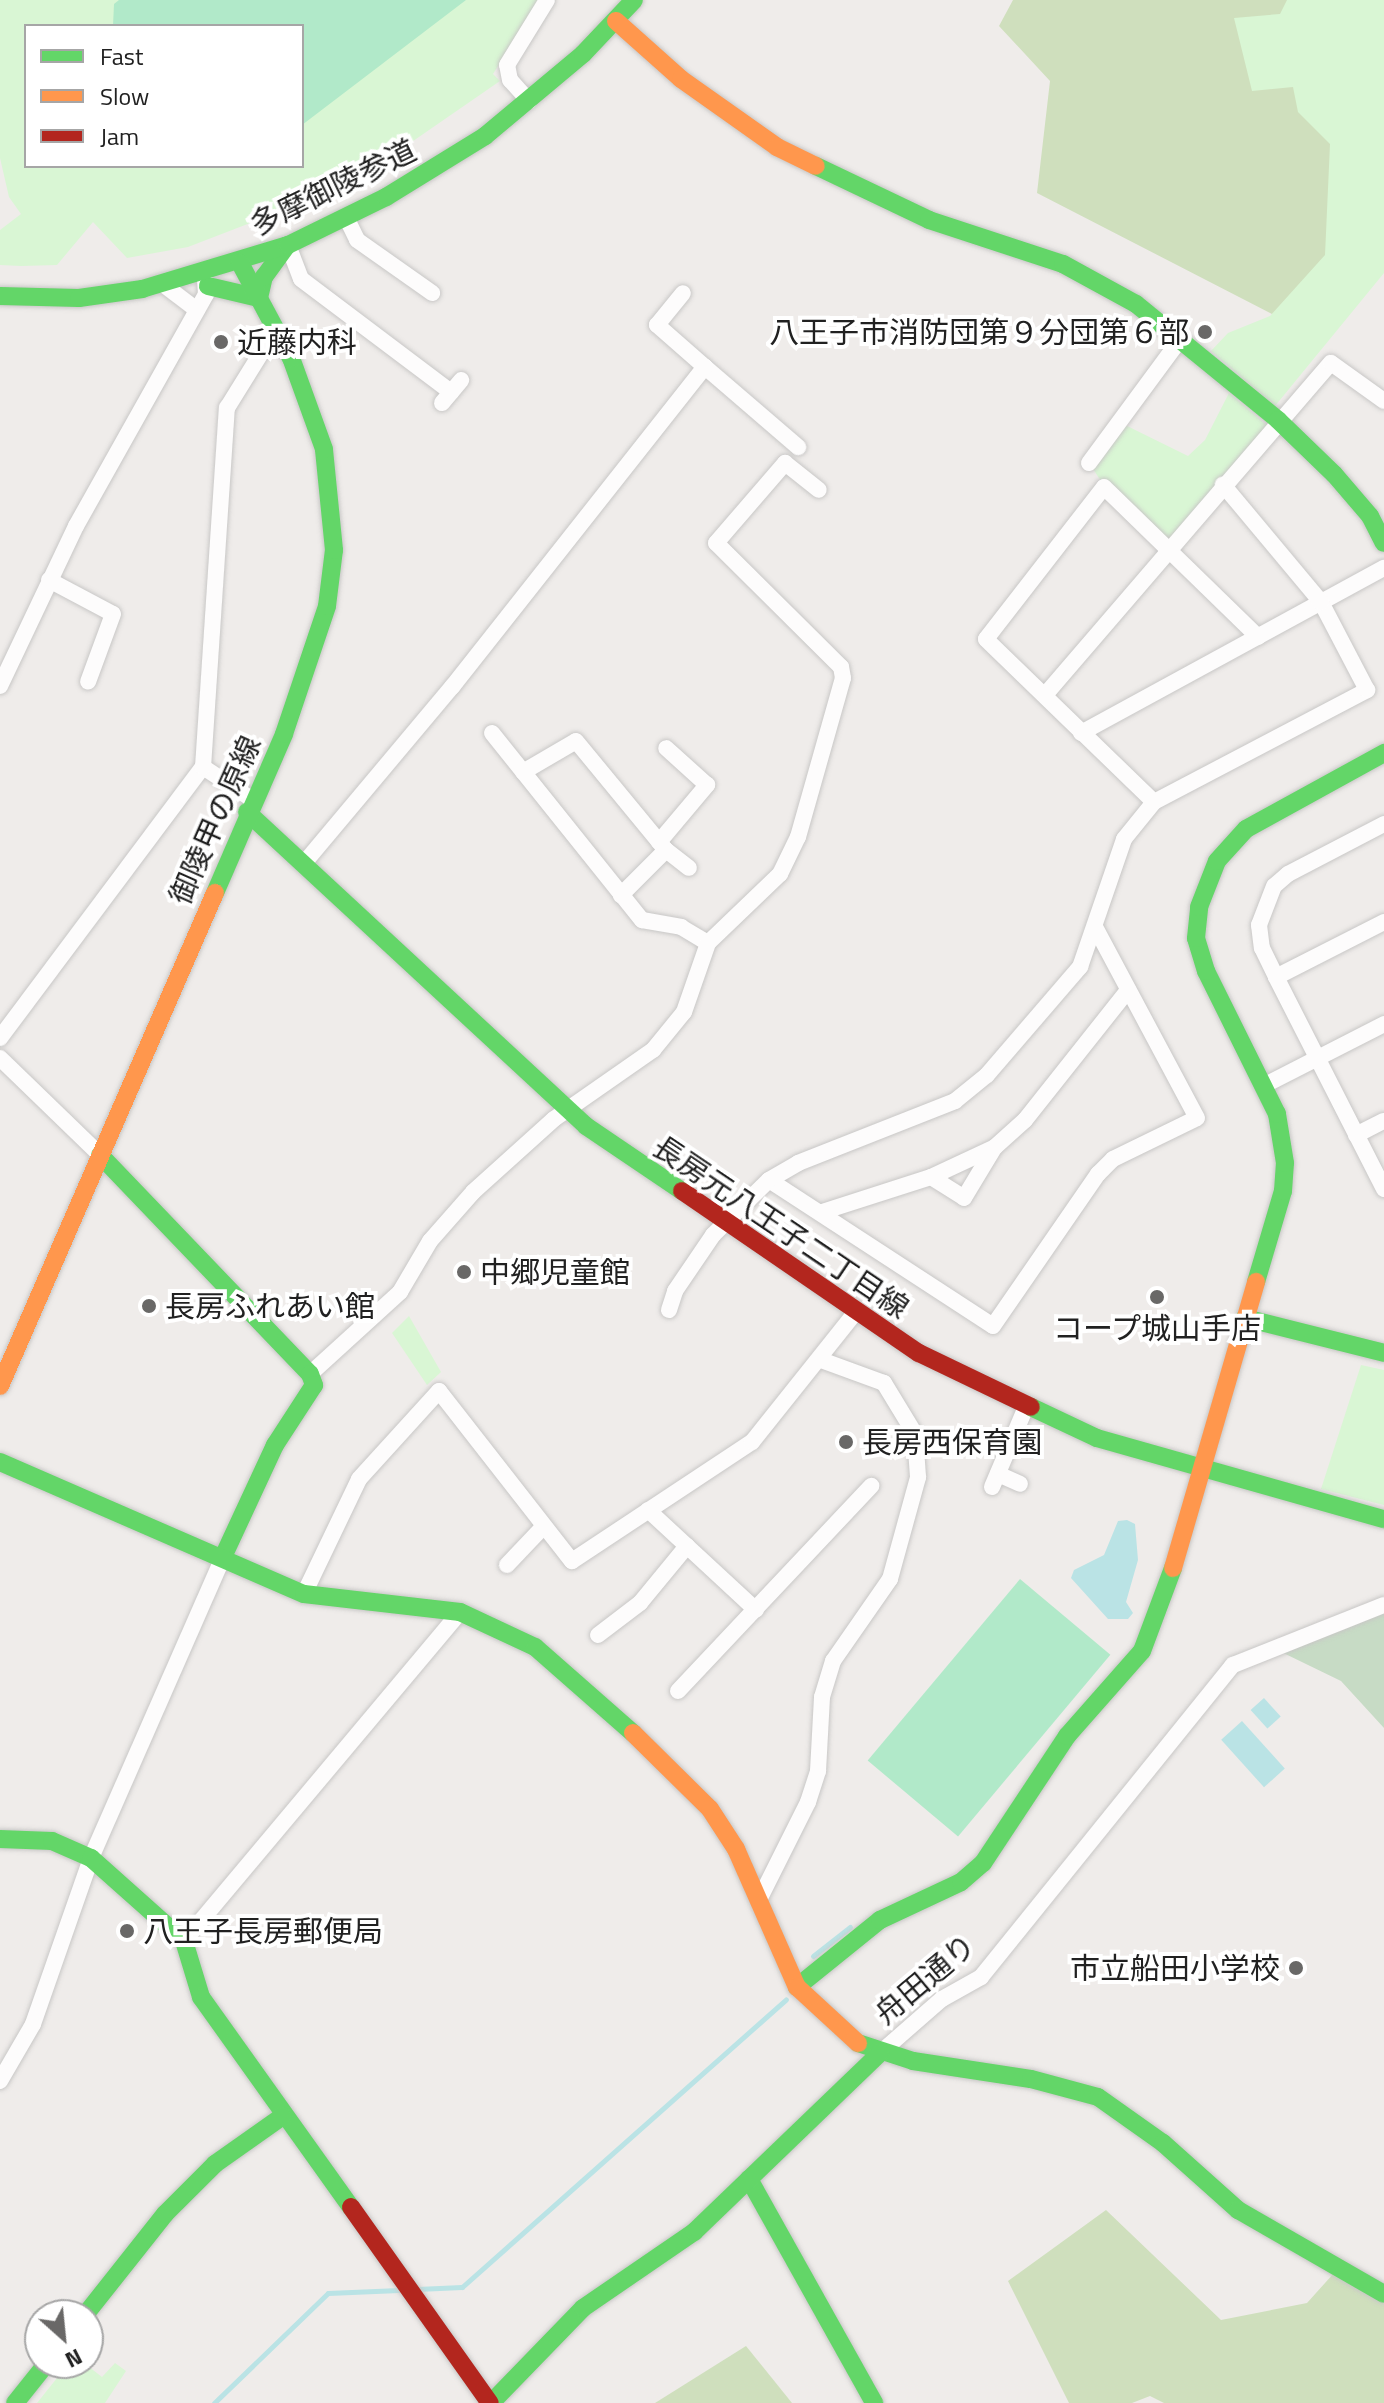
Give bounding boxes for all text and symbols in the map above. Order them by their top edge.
legend [24,24,304,168]
text: Fast [100,38,143,74]
text: Slow [100,78,149,114]
text: Jam [100,118,139,154]
street label: 多摩御陵参道 [244,131,422,243]
place label: 八王子市消防団第９分団第６部 [769,314,1189,350]
marker: 八王子市消防団第９分団第６部 [1196,323,1214,341]
place label: 近藤内科 [237,324,357,360]
marker: 近藤内科 [212,333,230,351]
street label: 御陵甲の原線 [162,730,268,910]
street label: 長房元八王子二丁目線 [647,1128,915,1326]
place label: 中郷児童館 [480,1254,630,1290]
marker: 中郷児童館 [455,1263,473,1281]
place label: 長房ふれあい館 [165,1288,375,1324]
marker: コープ城山手店 [1148,1288,1166,1306]
marker: 長房ふれあい館 [140,1297,158,1315]
place label: コープ城山手店 [1052,1310,1262,1346]
place label: 長房西保育園 [862,1424,1042,1460]
marker: 長房西保育園 [837,1433,855,1451]
place label: 八王子長房郵便局 [143,1913,383,1949]
marker: 八王子長房郵便局 [118,1922,136,1940]
street label: 舟田通り [867,1927,983,2031]
place label: 市立船田小学校 [1070,1950,1280,1986]
marker: 市立船田小学校 [1287,1959,1305,1977]
north arrow [24,2299,104,2379]
text: N [59,2340,88,2377]

